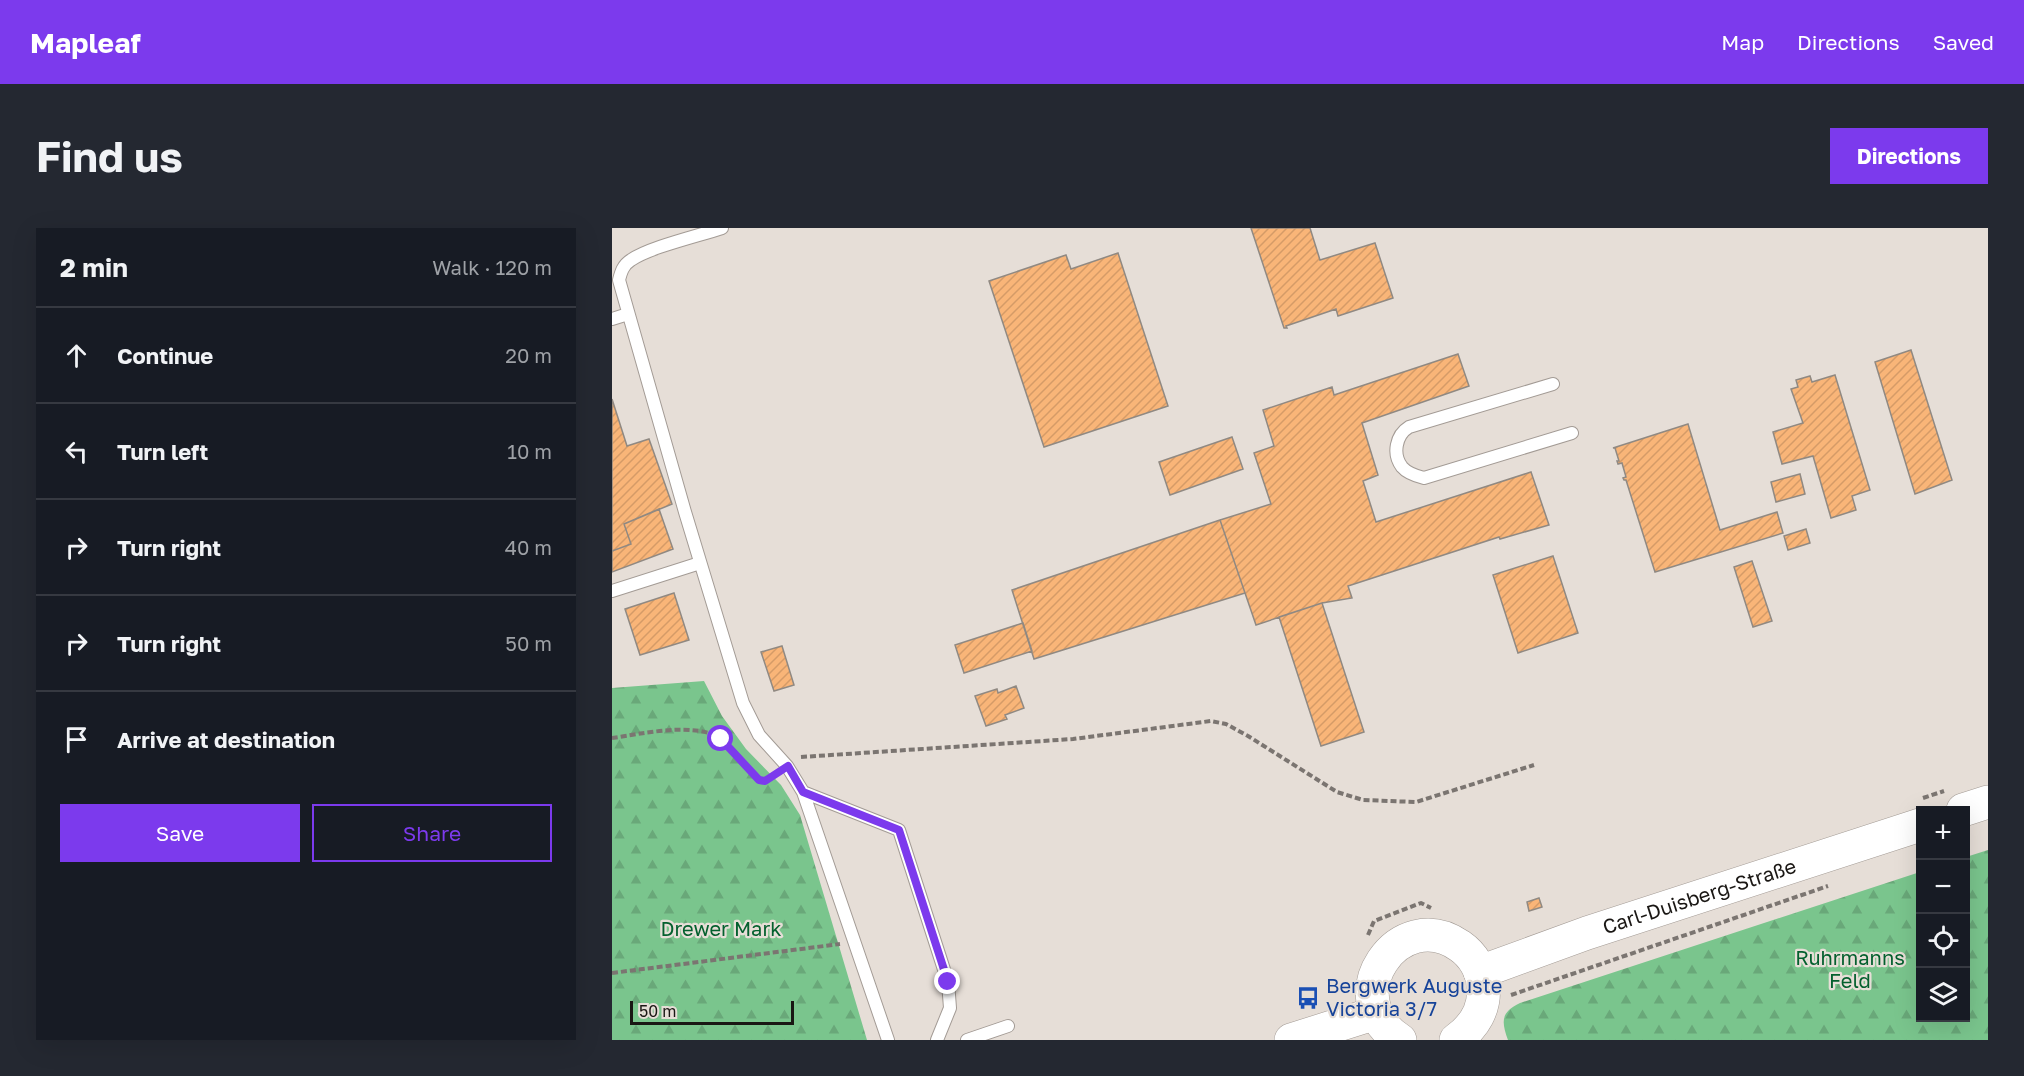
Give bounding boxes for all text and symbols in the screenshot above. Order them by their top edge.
text: Mapleaf [30,26,141,59]
text: Map [1721,29,1764,55]
text: Directions [1797,29,1900,55]
text: Saved [1933,29,1994,55]
button: Directions [1830,128,1988,184]
text: Find us [36,131,183,181]
text: 2 min [60,252,128,283]
text: Walk · 120 m [432,255,552,279]
icon: ahead [60,339,93,372]
text: Continue [117,342,213,369]
text: 20 m [505,343,552,367]
icon: left [60,435,93,468]
text: Turn left [117,438,208,465]
text: 10 m [507,439,552,463]
icon: right [60,531,93,564]
text: Turn right [117,534,221,561]
text: 40 m [505,535,552,559]
icon: right [60,627,93,660]
text: Turn right [117,630,221,657]
text: 50 m [505,631,552,655]
icon: arrive [60,723,93,756]
route start [707,725,733,751]
text: Arrive at destination [117,726,335,753]
button: Save [60,804,300,862]
button: Share [312,804,552,862]
map controls [1916,806,1970,1022]
button: + [1916,806,1970,860]
street label: Carl-Duisberg-Straße [1599,853,1799,938]
button: − [1916,860,1970,914]
button: locate [1916,914,1970,968]
park label: Drewer Mark [661,916,782,940]
park label: Ruhrmanns Feld [1795,945,1905,992]
route end [934,968,960,994]
button: layers [1916,968,1970,1022]
place label: Bergwerk Auguste Victoria 3/7 [1326,973,1502,1020]
bus stop icon: Bergwerk Auguste Victoria 3/7 [1295,985,1321,1011]
scale bar [630,998,794,1026]
text: 50 m [639,1001,676,1021]

